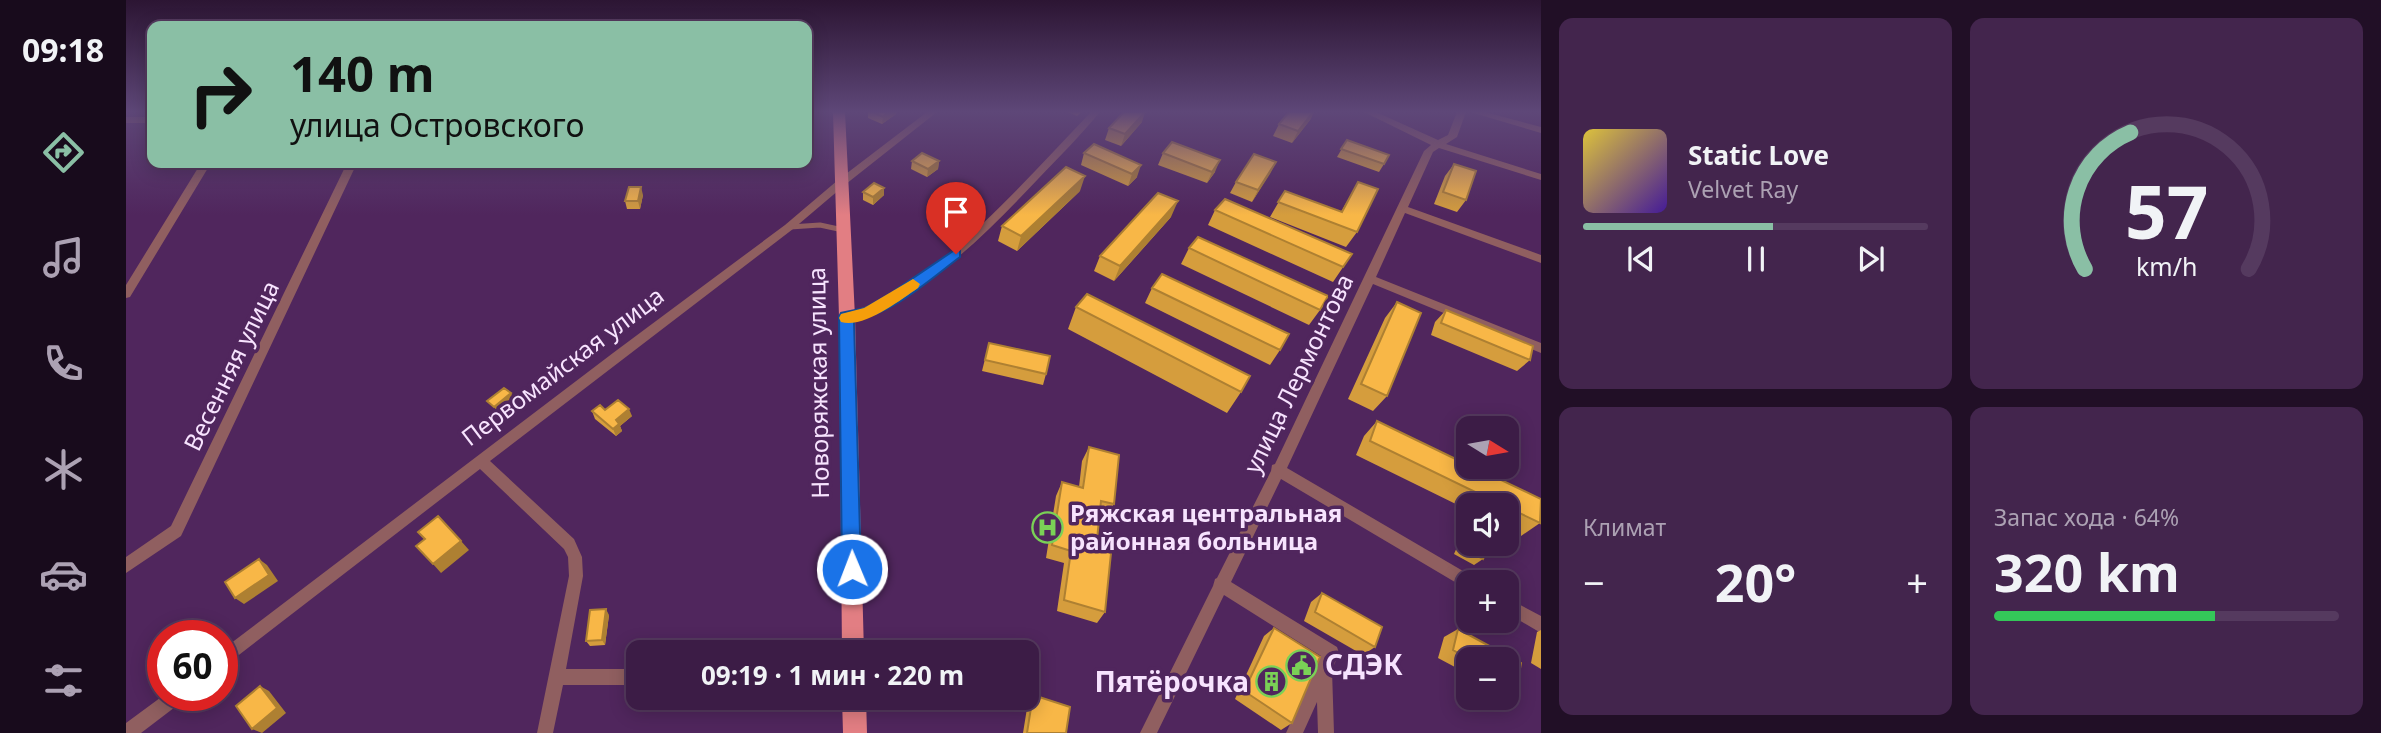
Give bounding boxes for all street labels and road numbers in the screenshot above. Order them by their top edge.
street label: Новоряжская улица [799,267,836,499]
street label: улица Лермонтова [1235,268,1360,479]
street label: Весенняя улица [175,275,286,456]
street label: Первомайская улица [454,279,670,453]

